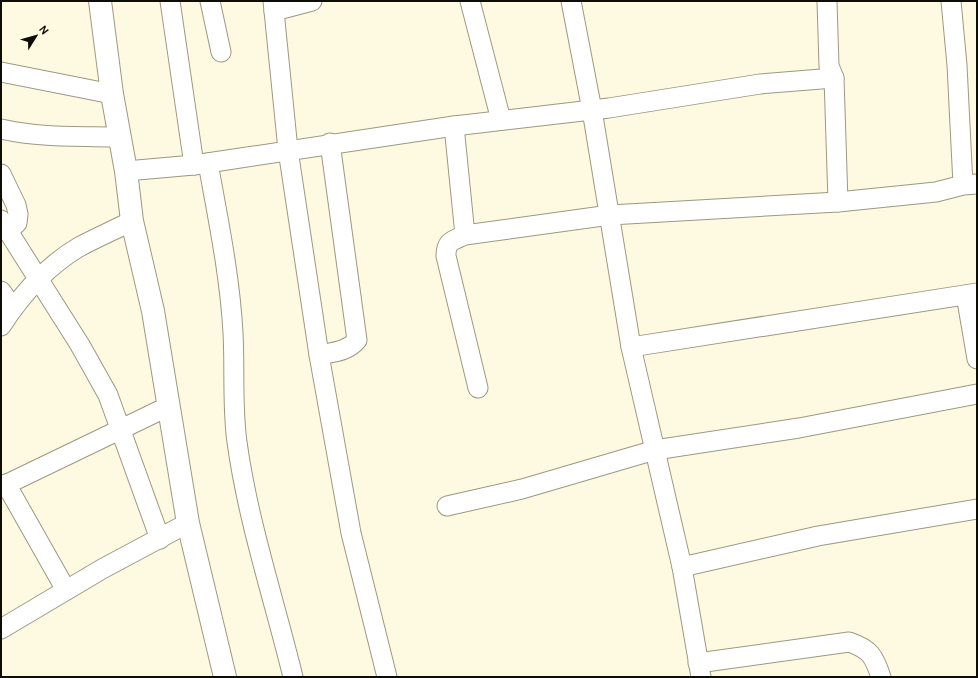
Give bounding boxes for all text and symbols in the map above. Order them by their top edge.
north arrow [16,16,56,56]
text: N [36,23,52,37]

